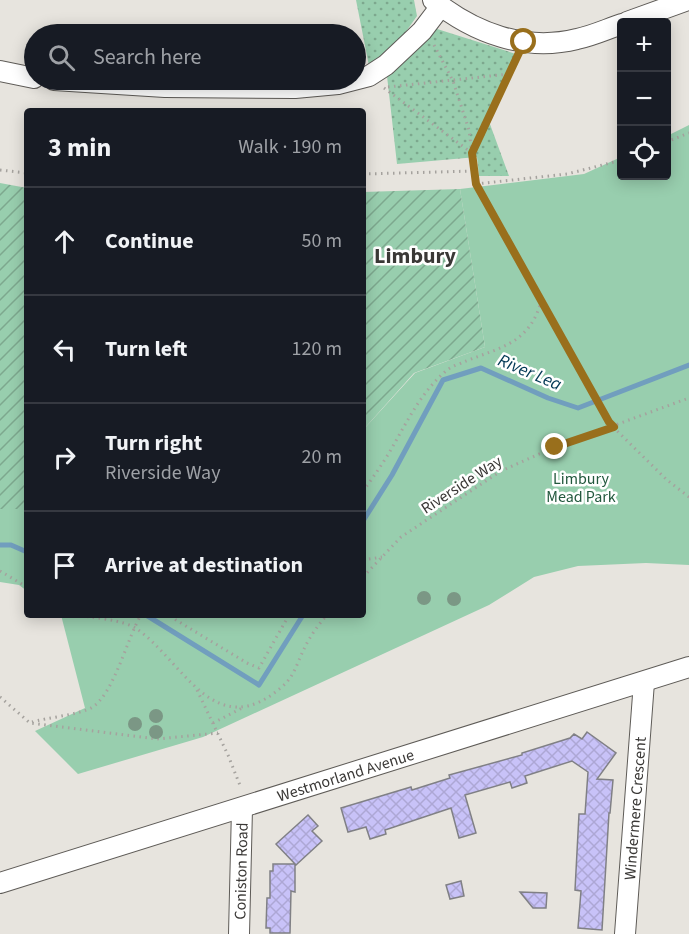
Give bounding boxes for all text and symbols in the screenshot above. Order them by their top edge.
map controls [617,18,671,180]
button: + [617,18,671,72]
search box [24,24,366,90]
route start [510,28,536,54]
icon: search [45,41,78,74]
text: Search here [93,41,201,73]
button: − [617,72,671,126]
button: locate [617,126,671,180]
text: 3 min [48,129,111,166]
text: Walk · 190 m [238,133,342,161]
icon: ahead [48,225,81,258]
text: Continue [105,225,194,257]
text: 50 m [302,227,342,255]
district label: Limbury [374,240,456,272]
icon: left [48,333,81,366]
text: Turn left [105,333,187,365]
text: 120 m [292,335,342,363]
water label: River Lea [494,348,566,397]
text: Turn right [105,427,202,459]
route end [541,433,567,459]
icon: right [48,441,81,474]
text: 20 m [302,443,342,471]
street label: Riverside Way [417,450,507,519]
text: Riverside Way [105,459,221,487]
park label: Limbury Mead Park [546,468,616,508]
icon: arrive [48,549,81,582]
text: Arrive at destination [105,549,303,581]
street label: Windermere Crescent [619,735,652,881]
street label: Westmorland Avenue [275,744,417,807]
street label: Coniston Road [229,822,254,920]

